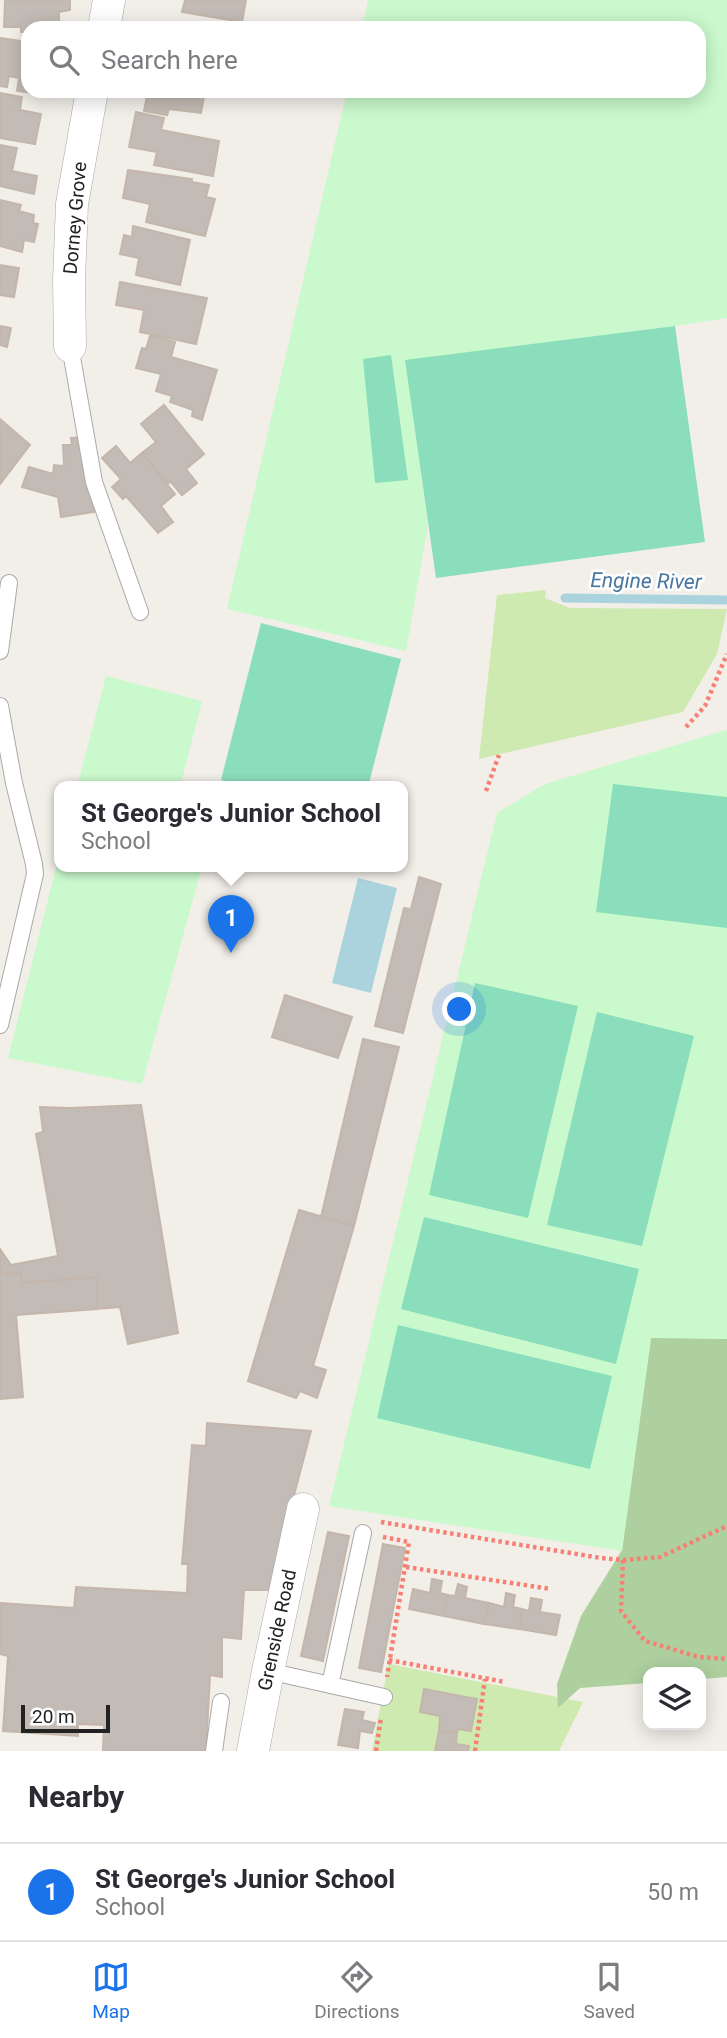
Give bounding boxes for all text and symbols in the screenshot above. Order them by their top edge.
search box [21,21,706,98]
icon: search [45,41,83,79]
text: Search here [101,45,238,75]
street label: Dorney Grove [59,161,91,275]
water label: Engine River [590,568,703,594]
popup [54,781,408,872]
text: St George's Junior School [81,798,381,828]
text: School [81,828,151,855]
pin: 1 [208,895,254,953]
your location [442,992,476,1026]
street label: Grenside Road [253,1567,301,1693]
map controls [643,1667,706,1730]
button: layers [643,1667,706,1730]
scale bar [21,1702,110,1734]
text: 20 m [32,1705,75,1728]
text: Nearby [28,1779,124,1814]
text: St George's Junior School [95,1864,395,1894]
text: 1 [44,1879,58,1906]
text: 50 m [647,1879,699,1906]
text: School [95,1894,165,1921]
tab: Map [92,1958,130,2023]
tab: Directions [314,1958,399,2023]
tab: Saved [584,1958,635,2023]

